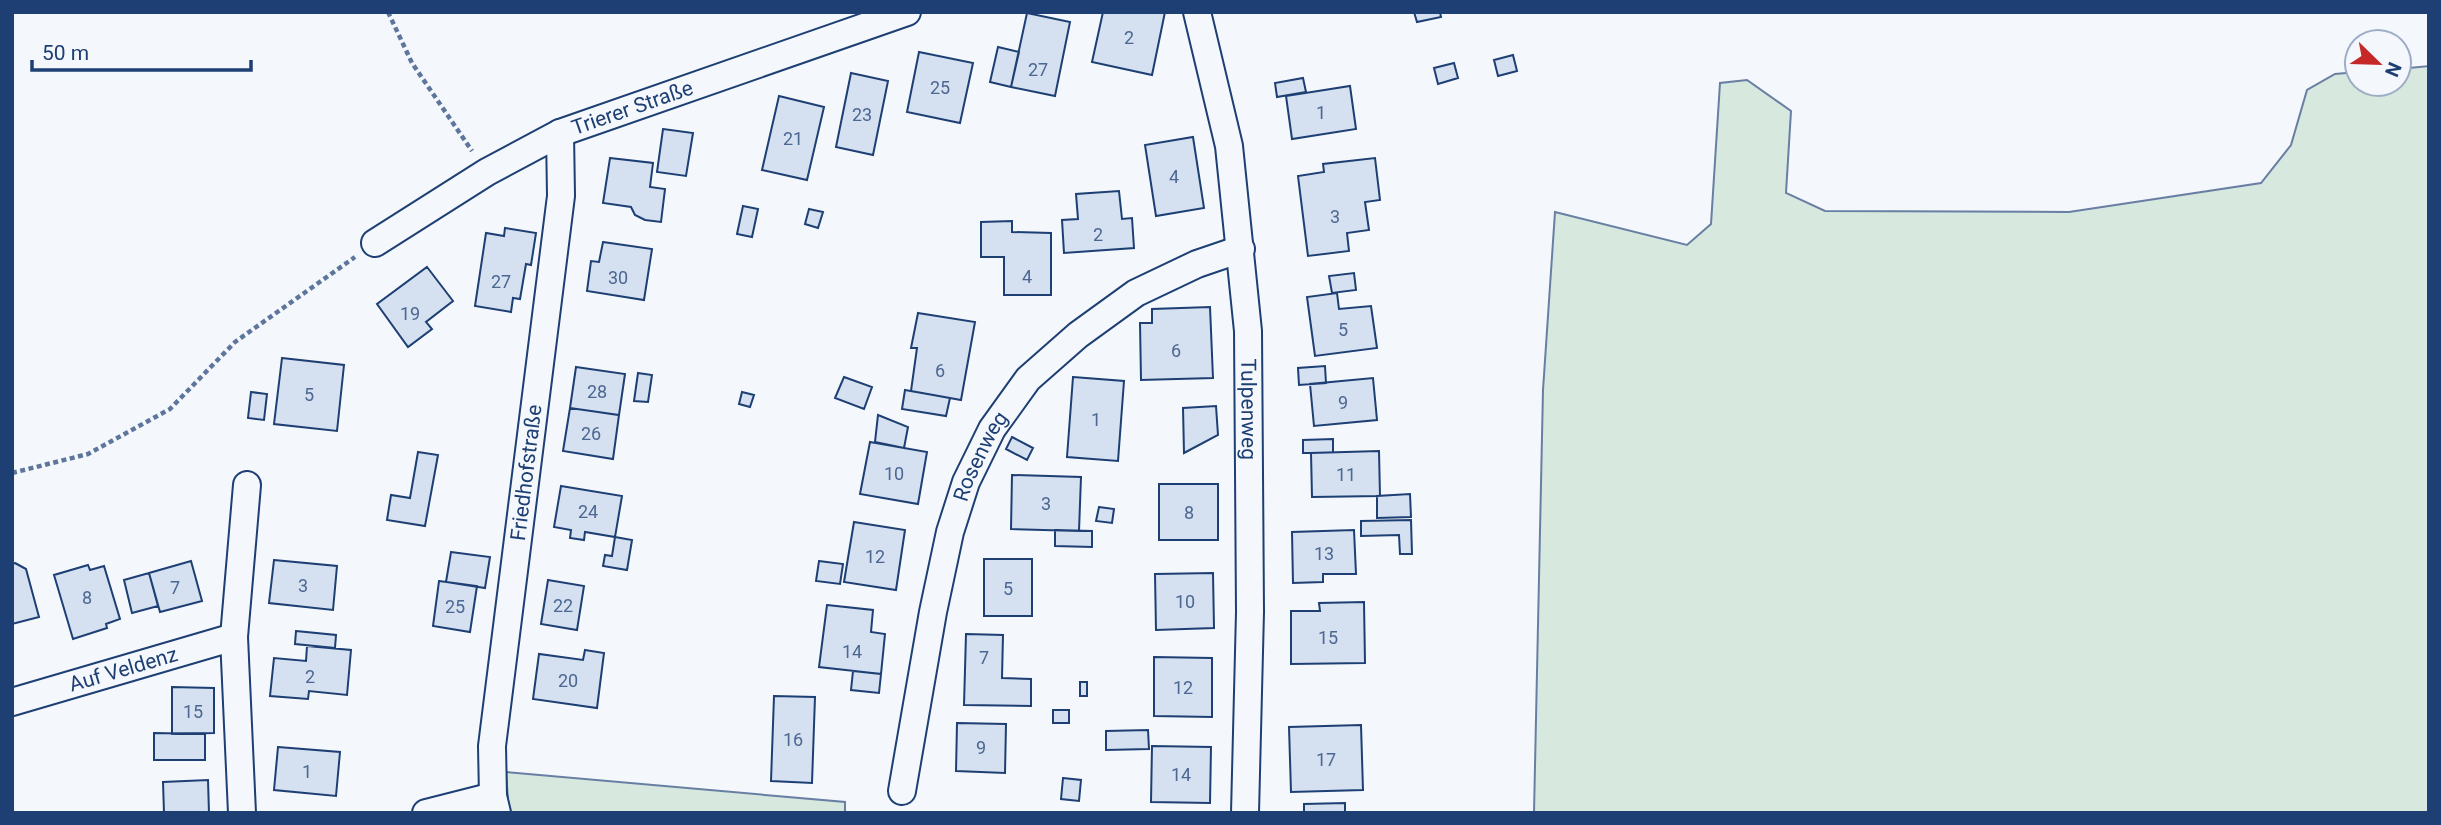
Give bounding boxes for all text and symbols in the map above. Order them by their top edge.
house number: 2 [1124,27,1134,48]
scale bar [32,28,250,72]
north arrow [2343,28,2413,98]
text: 50 m [42,41,89,65]
house number: 27 [1028,59,1048,80]
text: N [2380,59,2406,80]
street label: Trierer Straße [569,76,696,140]
house number: 25 [930,77,950,98]
house number: 1 [1316,102,1326,123]
house number: 23 [852,104,872,125]
house number: 21 [783,128,803,149]
house number: 4 [1169,166,1179,187]
house number: 3 [1330,206,1340,227]
house number: 2 [1093,224,1103,245]
house number: 4 [1022,266,1032,287]
house number: 30 [608,267,628,288]
house number: 27 [491,271,511,292]
house number: 19 [400,303,420,324]
house number: 5 [1338,319,1348,340]
house number: 6 [1171,340,1181,361]
street label: Tulpenweg [1236,358,1261,460]
house number: 6 [935,360,945,381]
house number: 28 [587,381,607,402]
house number: 5 [304,384,314,405]
house number: 9 [1338,392,1348,413]
street label: Friedhofstraße [506,403,547,542]
street label: Rosenweg [949,407,1013,504]
house number: 1 [1091,409,1101,430]
house number: 26 [581,423,601,444]
house number: 10 [884,463,904,484]
house number: 11 [1336,464,1356,485]
house number: 3 [1041,493,1051,514]
house number: 24 [578,501,598,522]
house number: 8 [1184,502,1194,523]
house number: 13 [1314,543,1334,564]
house number: 12 [865,546,885,567]
house number: 3 [298,575,308,596]
house number: 7 [170,577,180,598]
house number: 5 [1003,578,1013,599]
house number: 8 [82,587,92,608]
house number: 10 [1175,591,1195,612]
house number: 22 [553,595,573,616]
house number: 25 [445,596,465,617]
house number: 15 [1318,627,1338,648]
house number: 14 [842,641,862,662]
street label: Auf Veldenz [66,642,180,697]
house number: 7 [979,647,989,668]
house number: 2 [305,666,315,687]
house number: 20 [558,670,578,691]
house number: 12 [1173,677,1193,698]
house number: 15 [183,701,203,722]
house number: 16 [783,729,803,750]
house number: 9 [976,737,986,758]
house number: 17 [1316,749,1336,770]
house number: 1 [302,761,312,782]
house number: 14 [1171,764,1191,785]

